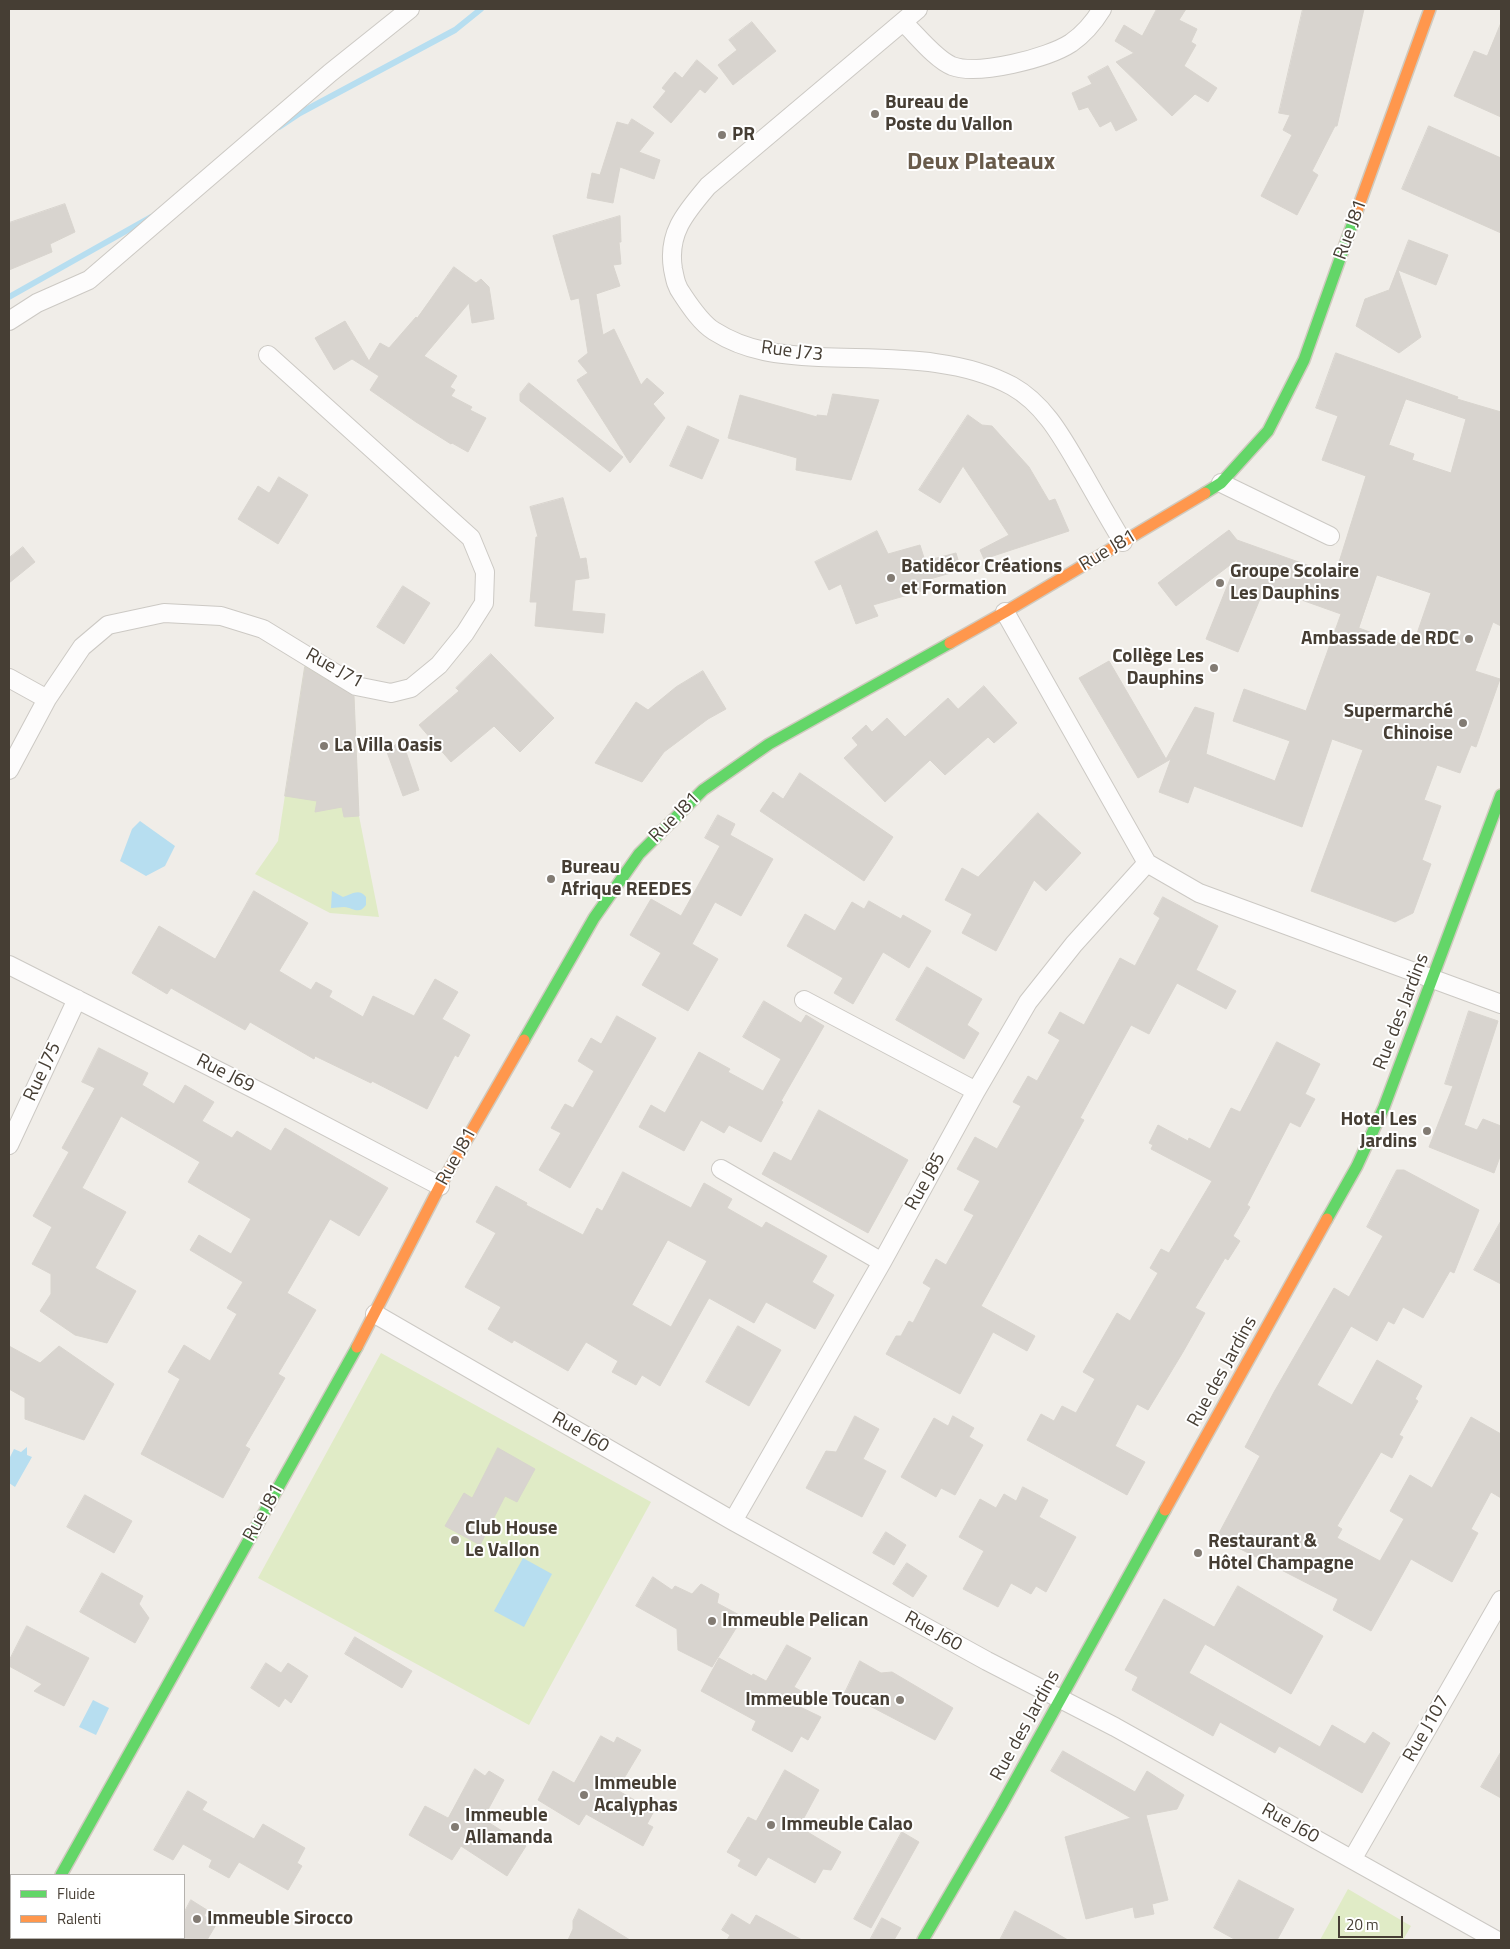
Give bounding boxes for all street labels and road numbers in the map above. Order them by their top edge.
street label: Rue J81 [1330,197,1372,263]
street label: Rue J73 [760,337,824,367]
street label: Rue J81 [1075,525,1141,577]
street label: Rue J71 [301,644,367,694]
street label: Rue J81 [645,788,705,848]
street label: Rue des Jardins [1369,951,1435,1073]
street label: Rue J75 [20,1039,66,1105]
street label: Rue J69 [192,1050,258,1098]
street label: Rue J81 [432,1124,482,1190]
street label: Rue J85 [901,1149,951,1215]
street label: Rue des Jardins [1183,1313,1263,1431]
street label: Rue J60 [547,1408,613,1458]
street label: Rue J81 [239,1480,289,1546]
street label: Rue J60 [900,1607,966,1657]
street label: Rue des Jardins [986,1667,1066,1785]
street label: Rue J107 [1399,1692,1455,1766]
street label: Rue J60 [1257,1799,1323,1849]

